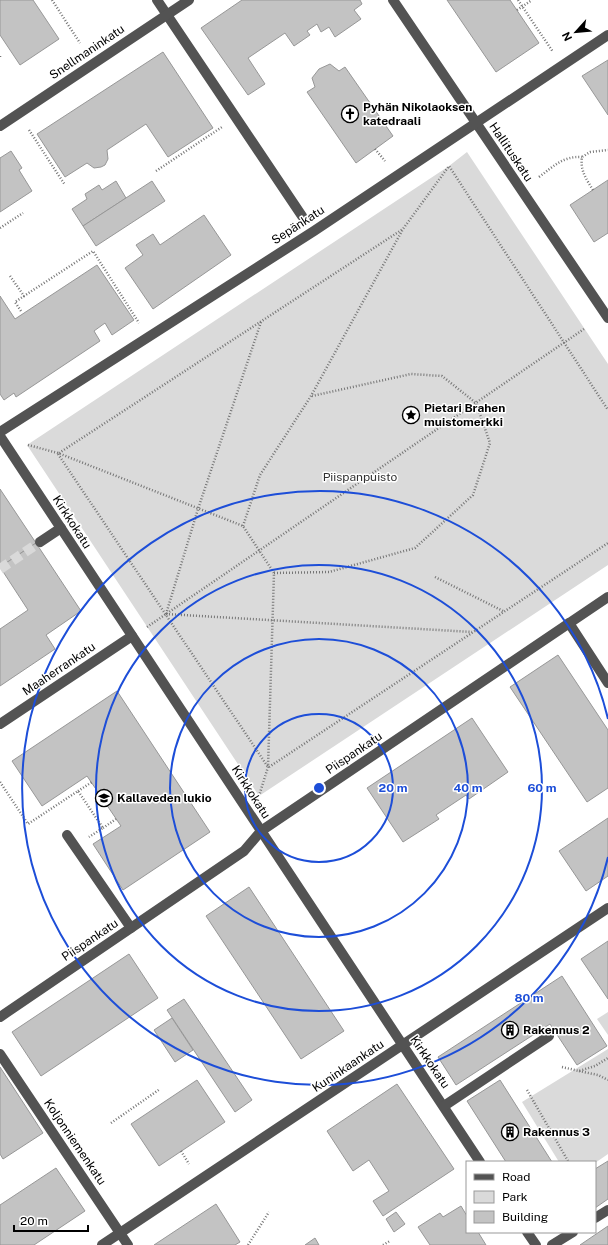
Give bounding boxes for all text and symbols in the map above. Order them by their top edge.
north arrow [556,12,596,52]
street label: Snellmaninkatu [47,22,127,82]
text: N [560,30,574,43]
place label: Pyhän Nikolaoksen katedraali [363,100,472,128]
church icon: Pyhän Nikolaoksen katedraali [340,104,360,124]
street label: Hallituskatu [486,120,536,184]
street label: Sepänkatu [269,203,327,247]
place label: Pietari Brahen muistomerkki [424,401,505,429]
place icon: Pietari Brahen muistomerkki [401,405,421,425]
park label: Piispanpuisto [323,470,398,484]
street label: Kirkkokatu [50,493,94,551]
street label: Maaherrankatu [20,639,98,699]
street label: Piispankatu [323,729,385,777]
street label: Kirkkokatu [229,763,273,821]
centre of rings [312,781,326,795]
text: 20 m [379,781,408,795]
text: 40 m [453,781,483,795]
text: 60 m [527,781,557,795]
school or university icon: Kallaveden lukio [94,788,114,808]
place label: Kallaveden lukio [117,791,212,805]
street label: Piispankatu [59,916,121,964]
text: 80 m [514,991,544,1005]
building icon: Rakennus 2 [500,1020,520,1040]
place label: Rakennus 2 [523,1023,590,1037]
street label: Kirkkokatu [407,1033,453,1091]
street label: Kuninkaankatu [310,1037,386,1095]
street label: Koljonniemenkatu [41,1096,109,1188]
building icon: Rakennus 3 [500,1122,520,1142]
place label: Rakennus 3 [523,1125,590,1139]
legend [466,1161,596,1233]
text: Road [502,1170,530,1184]
text: Park [502,1190,528,1204]
scale bar [14,1207,88,1233]
text: Building [502,1210,548,1224]
text: 20 m [20,1214,48,1228]

